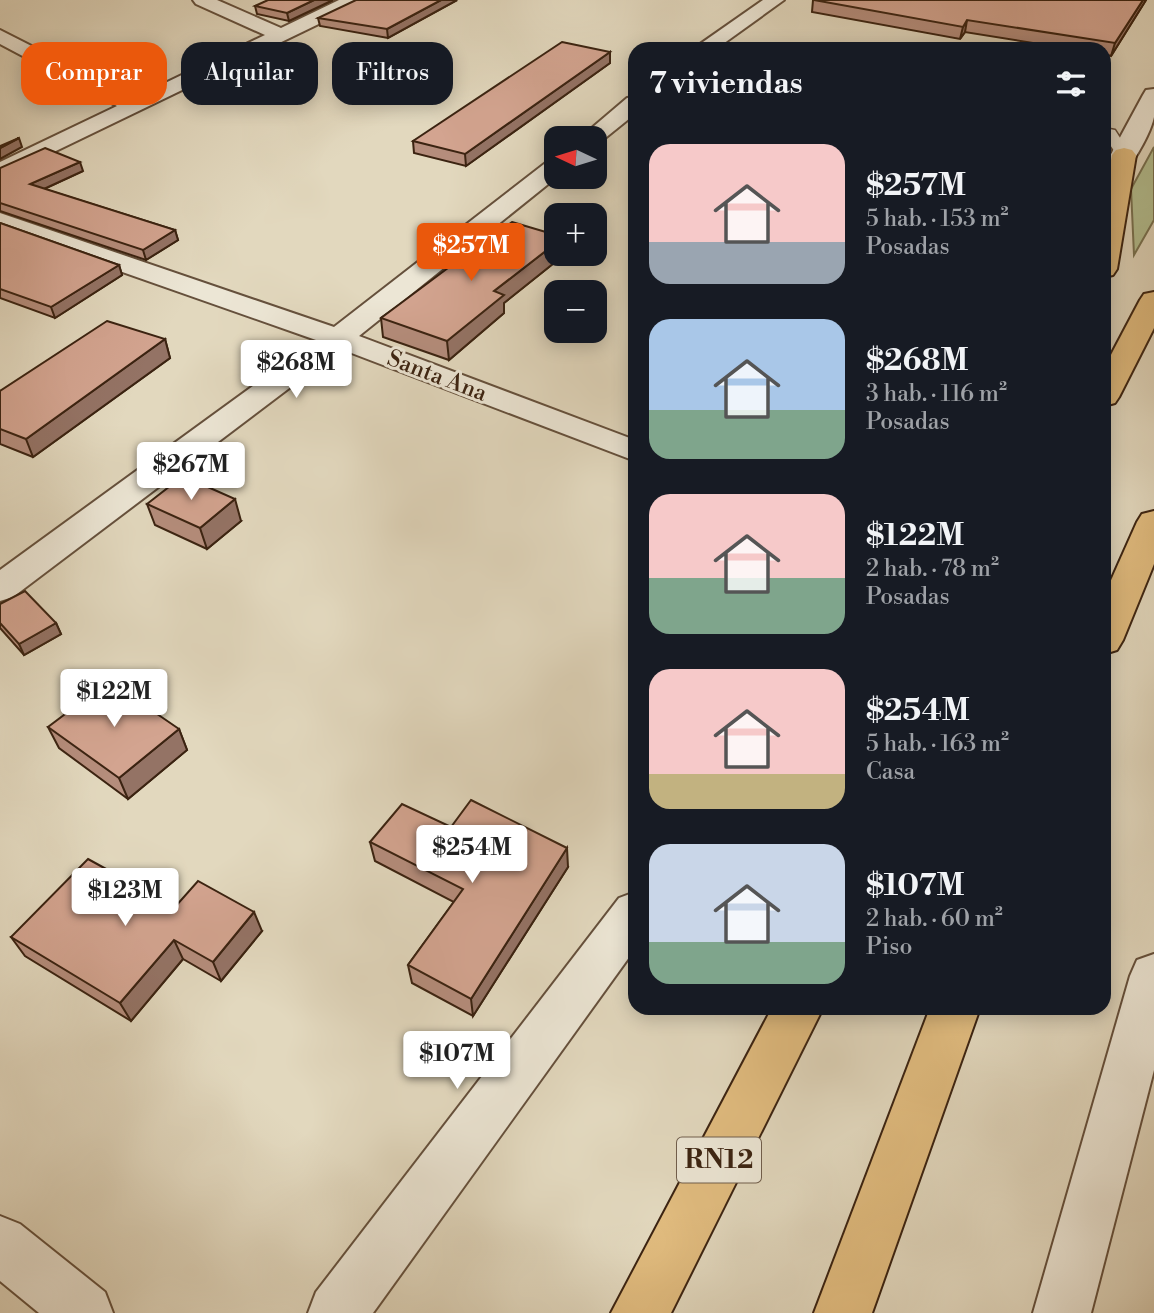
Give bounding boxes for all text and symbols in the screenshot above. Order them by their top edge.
chip: Comprar [21,42,167,105]
chip: Alquilar [181,42,318,105]
chip: Filtros [332,42,453,105]
text: 7 viviendas [649,65,803,103]
icon: filters [1052,65,1090,103]
north arrow [544,126,607,189]
map controls [544,126,607,343]
text: $257M [866,167,966,205]
icon: home [705,172,789,256]
button: + [544,203,607,266]
text: 5 hab. · 153 m² [866,205,1009,233]
pin: $257M [422,224,520,283]
text: $257M [433,232,509,260]
text: Posadas [866,233,950,261]
button: − [544,280,607,343]
pin: $268M [247,340,345,400]
text: $268M [866,342,968,380]
street label: Santa Ana [383,344,491,408]
icon: home [705,347,789,431]
text: $268M [257,349,335,377]
text: 3 hab. · 116 m² [866,380,1007,408]
text: Posadas [866,408,950,436]
pin: $267M [142,442,240,502]
text: $267M [153,451,229,479]
text: $122M [866,517,964,555]
icon: home [705,522,789,606]
text: 2 hab. · 78 m² [866,555,999,583]
text: Posadas [866,583,950,611]
pin: $122M [65,670,163,729]
text: $122M [76,678,152,706]
text: $254M [866,692,970,730]
icon: home [705,697,789,781]
text: 5 hab. · 163 m² [866,730,1009,758]
text: Casa [866,758,915,786]
pin: $254M [423,826,521,885]
text: $254M [432,834,512,862]
text: $107M [866,867,964,905]
pin: $123M [76,869,174,928]
icon: home [705,872,789,956]
text: $123M [88,877,162,905]
text: 2 hab. · 60 m² [866,905,1003,933]
text: Piso [866,933,912,961]
pin: $107M [408,1032,506,1091]
text: $107M [419,1040,495,1068]
road number: RN12 [677,1138,761,1182]

